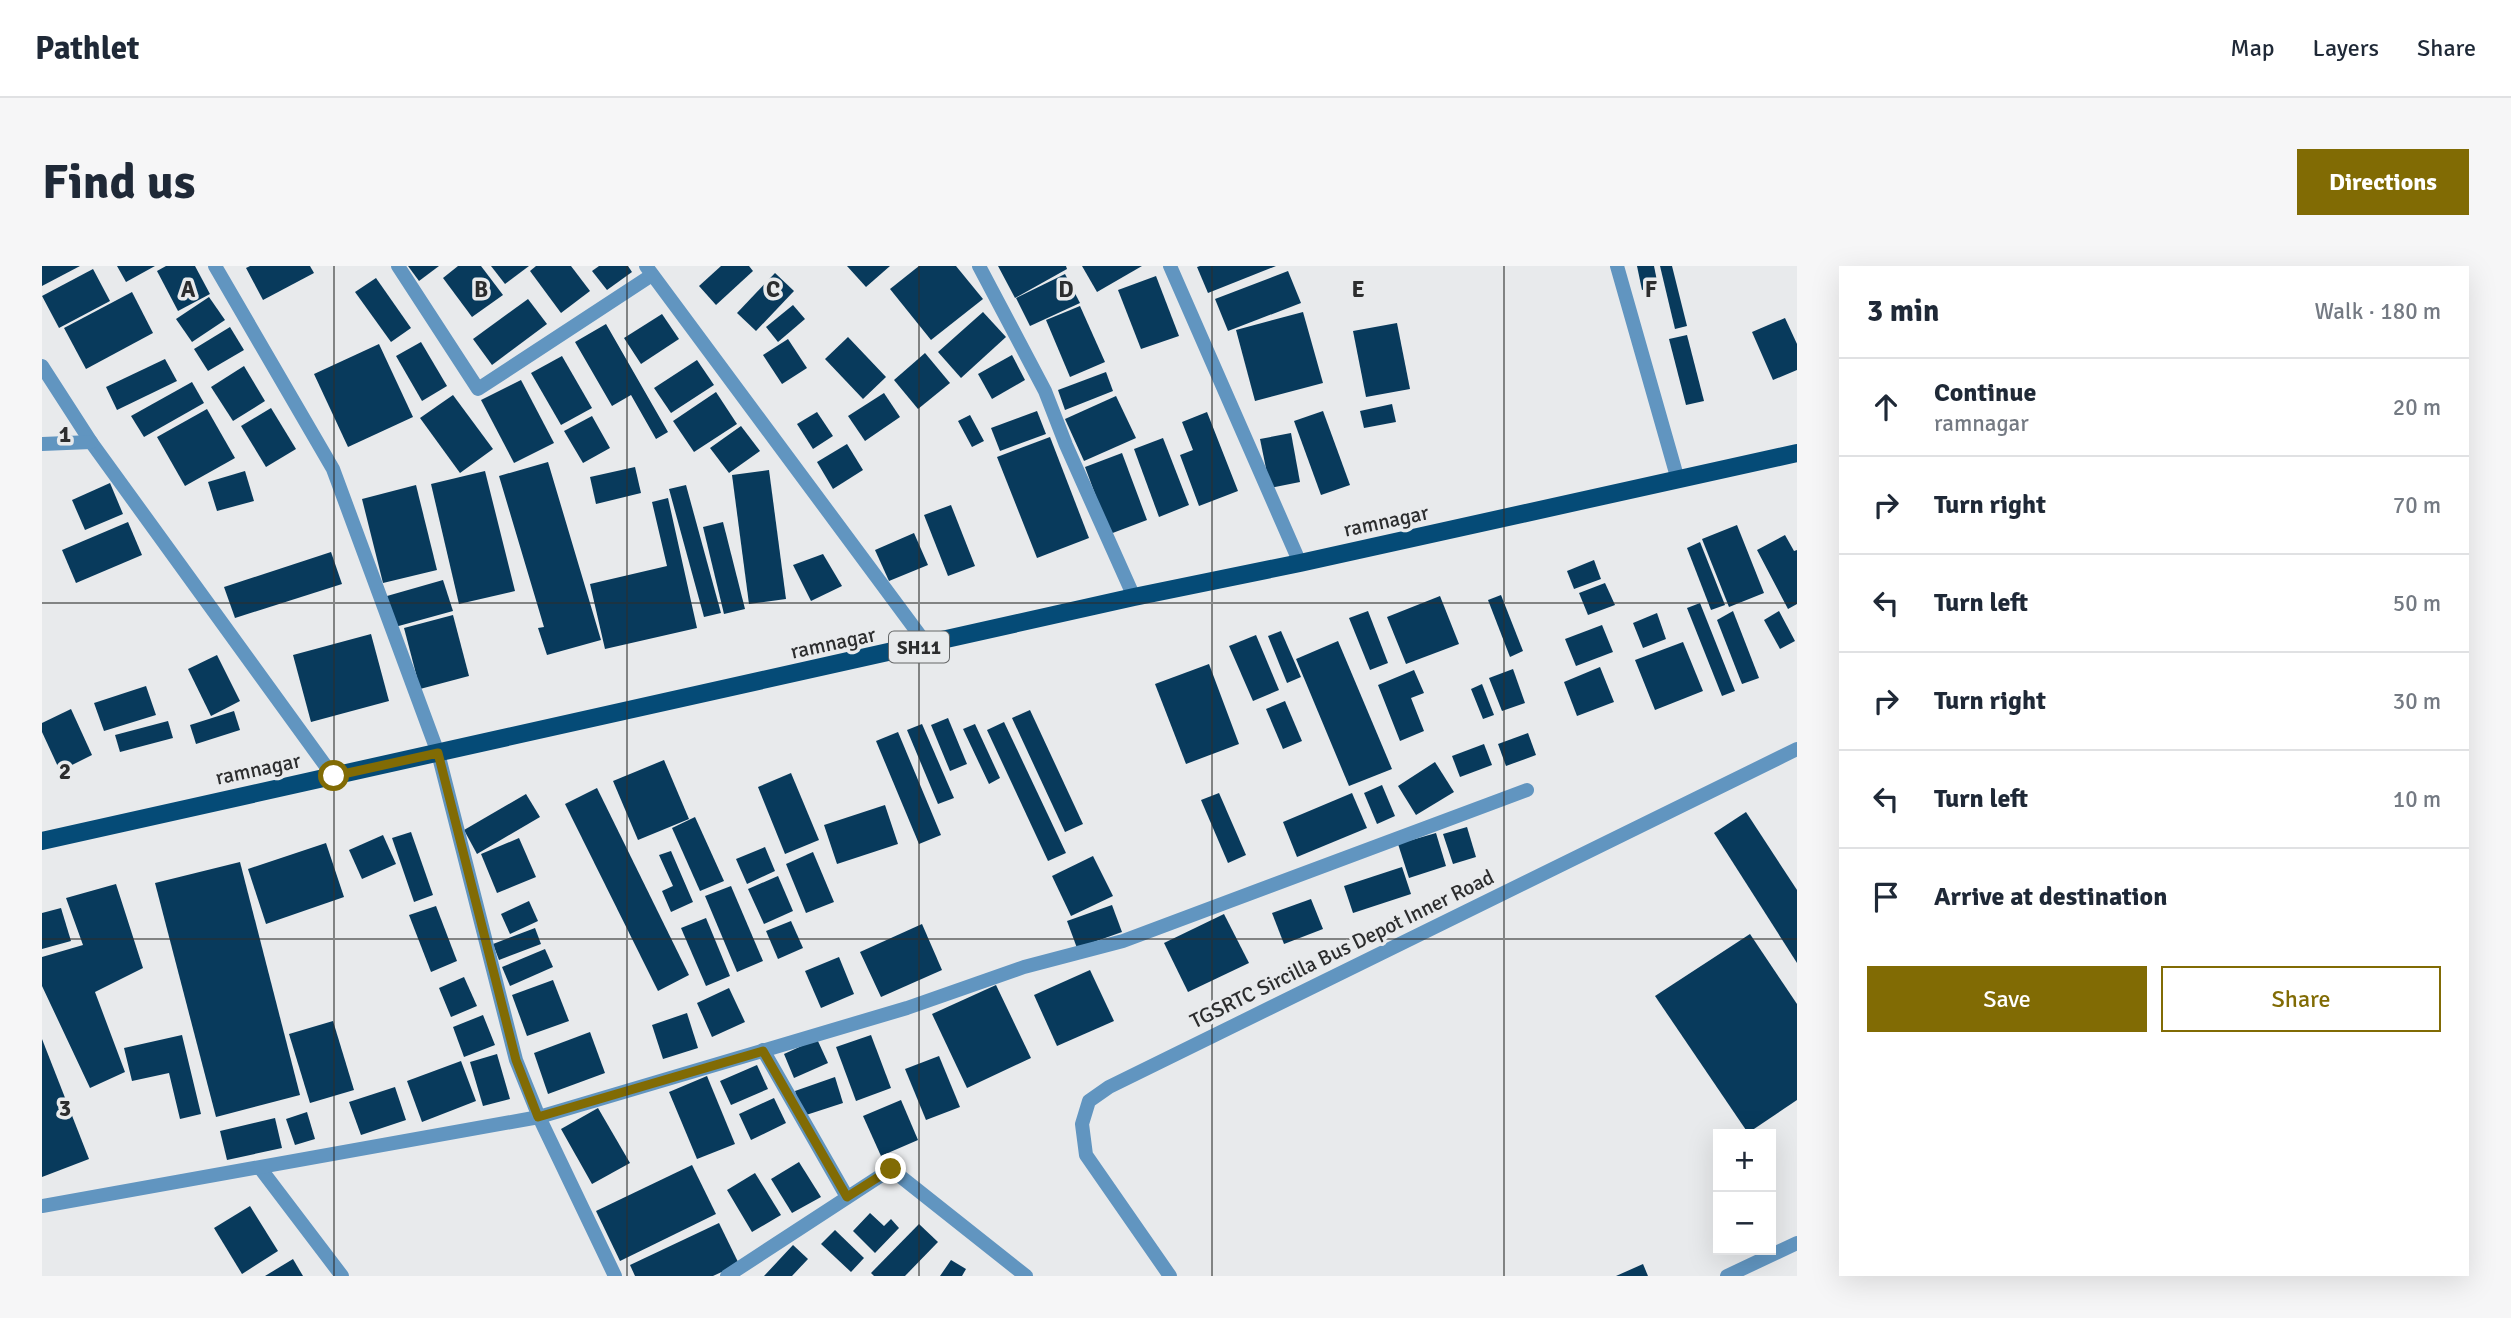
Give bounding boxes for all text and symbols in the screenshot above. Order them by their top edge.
text: Pathlet [35,28,139,69]
text: Map [2230,33,2275,63]
text: Layers [2313,33,2379,63]
text: Share [2417,33,2476,63]
button: Directions [2297,149,2469,215]
text: Find us [42,152,195,212]
text: A [181,275,196,304]
text: B [474,275,488,304]
text: C [766,275,780,304]
text: D [1058,275,1074,304]
text: E [1351,275,1365,304]
text: F [1645,275,1657,304]
text: 3 min [1867,293,1939,330]
text: Walk · 180 m [2315,297,2441,326]
text: Continue [1934,377,2036,409]
icon: ahead [1867,388,1905,426]
text: 20 m [2393,393,2441,422]
text: ramnagar [1934,409,2029,438]
text: 1 [59,420,71,449]
icon: right [1867,486,1905,524]
text: Turn right [1934,489,2046,521]
text: 70 m [2393,491,2441,520]
street label: ramnagar [1341,499,1431,543]
icon: left [1867,584,1905,622]
text: Turn left [1934,587,2028,619]
text: 50 m [2393,589,2441,618]
street label: ramnagar [788,621,878,665]
road number: SH11 [889,632,949,662]
icon: right [1867,682,1905,720]
text: Turn right [1934,685,2046,717]
text: 30 m [2393,687,2441,716]
street label: ramnagar [213,747,303,791]
text: 2 [59,757,71,786]
route start [318,760,349,791]
icon: left [1867,780,1905,818]
text: Turn left [1934,783,2028,815]
text: 10 m [2393,785,2441,814]
street label: TGSRTC Sircilla Bus Depot Inner Road [1186,864,1498,1034]
icon: arrive [1867,878,1905,916]
text: Arrive at destination [1934,881,2167,913]
button: Save [1867,966,2147,1032]
button: Share [2161,966,2441,1032]
text: 3 [59,1094,71,1123]
map controls [1713,1129,1776,1255]
button: + [1713,1129,1776,1192]
route end [875,1153,906,1184]
button: − [1713,1192,1776,1255]

